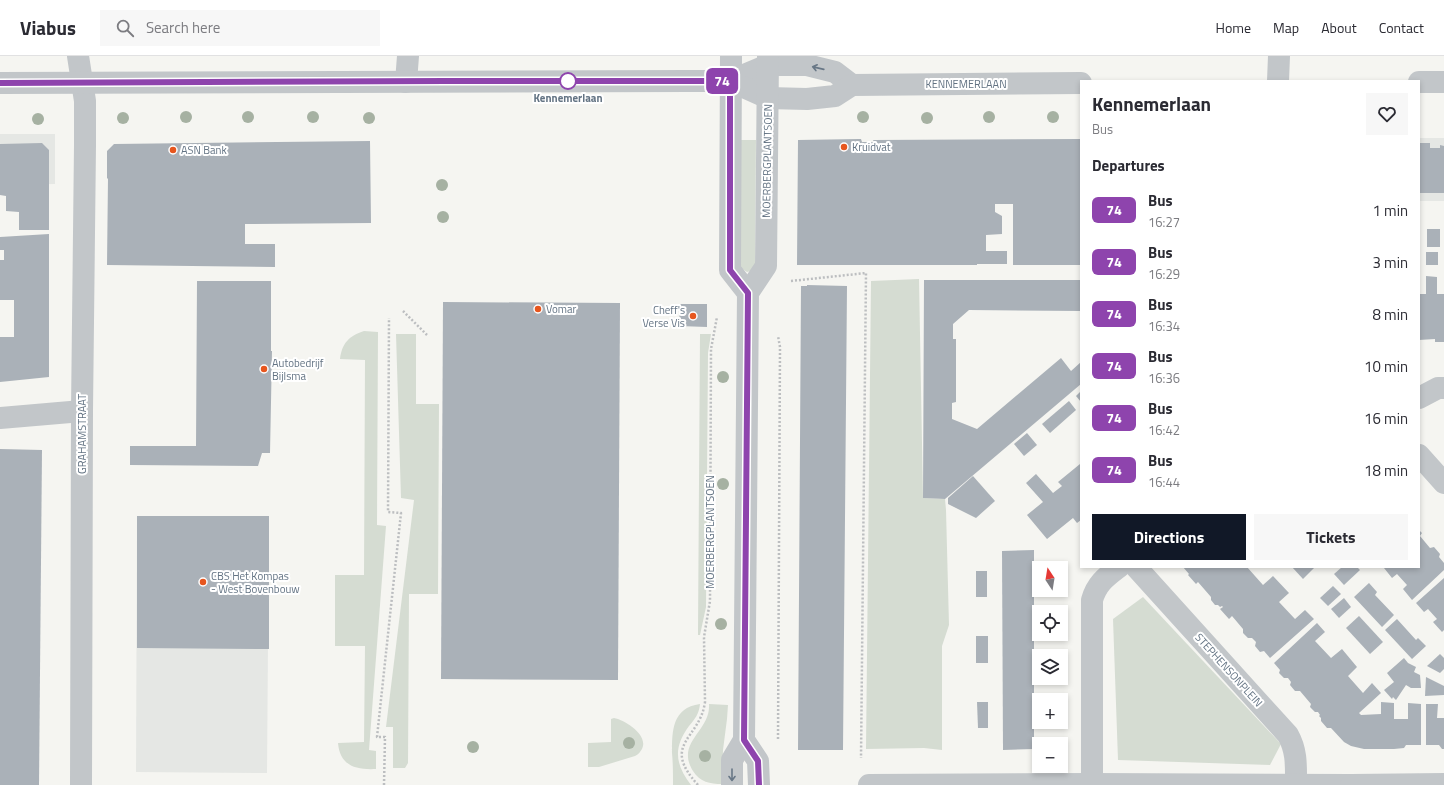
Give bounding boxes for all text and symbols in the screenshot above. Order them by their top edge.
search box [100,10,380,46]
text: Viabus [20,13,76,42]
text: Search here [146,16,220,39]
icon: search [114,17,136,39]
text: Home [1216,17,1251,38]
text: Map [1273,17,1299,38]
text: About [1321,17,1357,38]
text: Contact [1379,17,1424,38]
one-way arrow [811,63,824,71]
line badge: 74 [704,68,740,94]
text: 74 [714,70,730,91]
marker: Kennemerlaan [559,72,577,90]
street label: KENNEMERLAAN [925,76,1007,92]
text: Kennemerlaan [1092,89,1211,118]
place label: Kennemerlaan [534,90,602,106]
button: heart [1366,93,1408,135]
street label: MOERBERGPLANTSOEN [758,104,776,218]
text: Bus [1092,119,1113,139]
place label: Kruidvat [852,139,891,155]
place label: ASN Bank [181,142,227,158]
marker: Kruidvat [839,142,849,152]
marker: ASN Bank [168,145,178,155]
text: Departures [1092,154,1165,177]
text: Bus [1148,189,1173,212]
text: 74 [1106,199,1122,220]
text: 1 min [1372,199,1408,222]
text: 16:27 [1148,212,1180,232]
text: Bus [1148,241,1173,264]
text: 74 [1106,251,1122,272]
text: 3 min [1372,251,1408,274]
text: 16:29 [1148,264,1180,284]
text: Bus [1148,293,1173,316]
place label: Vomar [546,301,577,317]
place label: Cheff's Verse Vis [643,302,685,331]
text: 74 [1106,303,1122,324]
text: 8 min [1372,303,1408,326]
marker: Vomar [533,304,543,314]
marker: Cheff's Verse Vis [688,311,698,321]
text: 16:34 [1148,316,1180,336]
text: Bus [1148,345,1173,368]
place label: Autobedrijf Bijlsma [272,355,324,384]
text: 74 [1106,355,1122,376]
text: 10 min [1364,355,1408,378]
marker: Autobedrijf Bijlsma [259,364,269,374]
text: 16:36 [1148,368,1180,388]
street label: GRAHAMSTRAAT [74,394,90,474]
text: Bus [1148,397,1173,420]
text: 74 [1106,407,1122,428]
text: 16 min [1364,407,1408,430]
text: 16:42 [1148,420,1180,440]
text: Bus [1148,449,1173,472]
text: 74 [1106,459,1122,480]
text: 18 min [1364,459,1408,482]
text: 16:44 [1148,472,1180,492]
street label: MOERBERGPLANTSOEN [702,475,718,589]
button: Directions [1092,514,1246,560]
button: Tickets [1254,514,1408,560]
north arrow [1032,561,1068,597]
map controls [1032,561,1068,773]
place label: CBS Het Kompas - West Bovenbouw [211,568,300,597]
marker: CBS Het Kompas - West Bovenbouw [198,577,208,587]
button: locate [1032,605,1068,641]
street label: STEPHENSONPLEIN [1192,630,1266,710]
button: layers [1032,649,1068,685]
button: + [1032,693,1068,729]
button: − [1032,737,1068,773]
one-way arrow [728,768,736,781]

